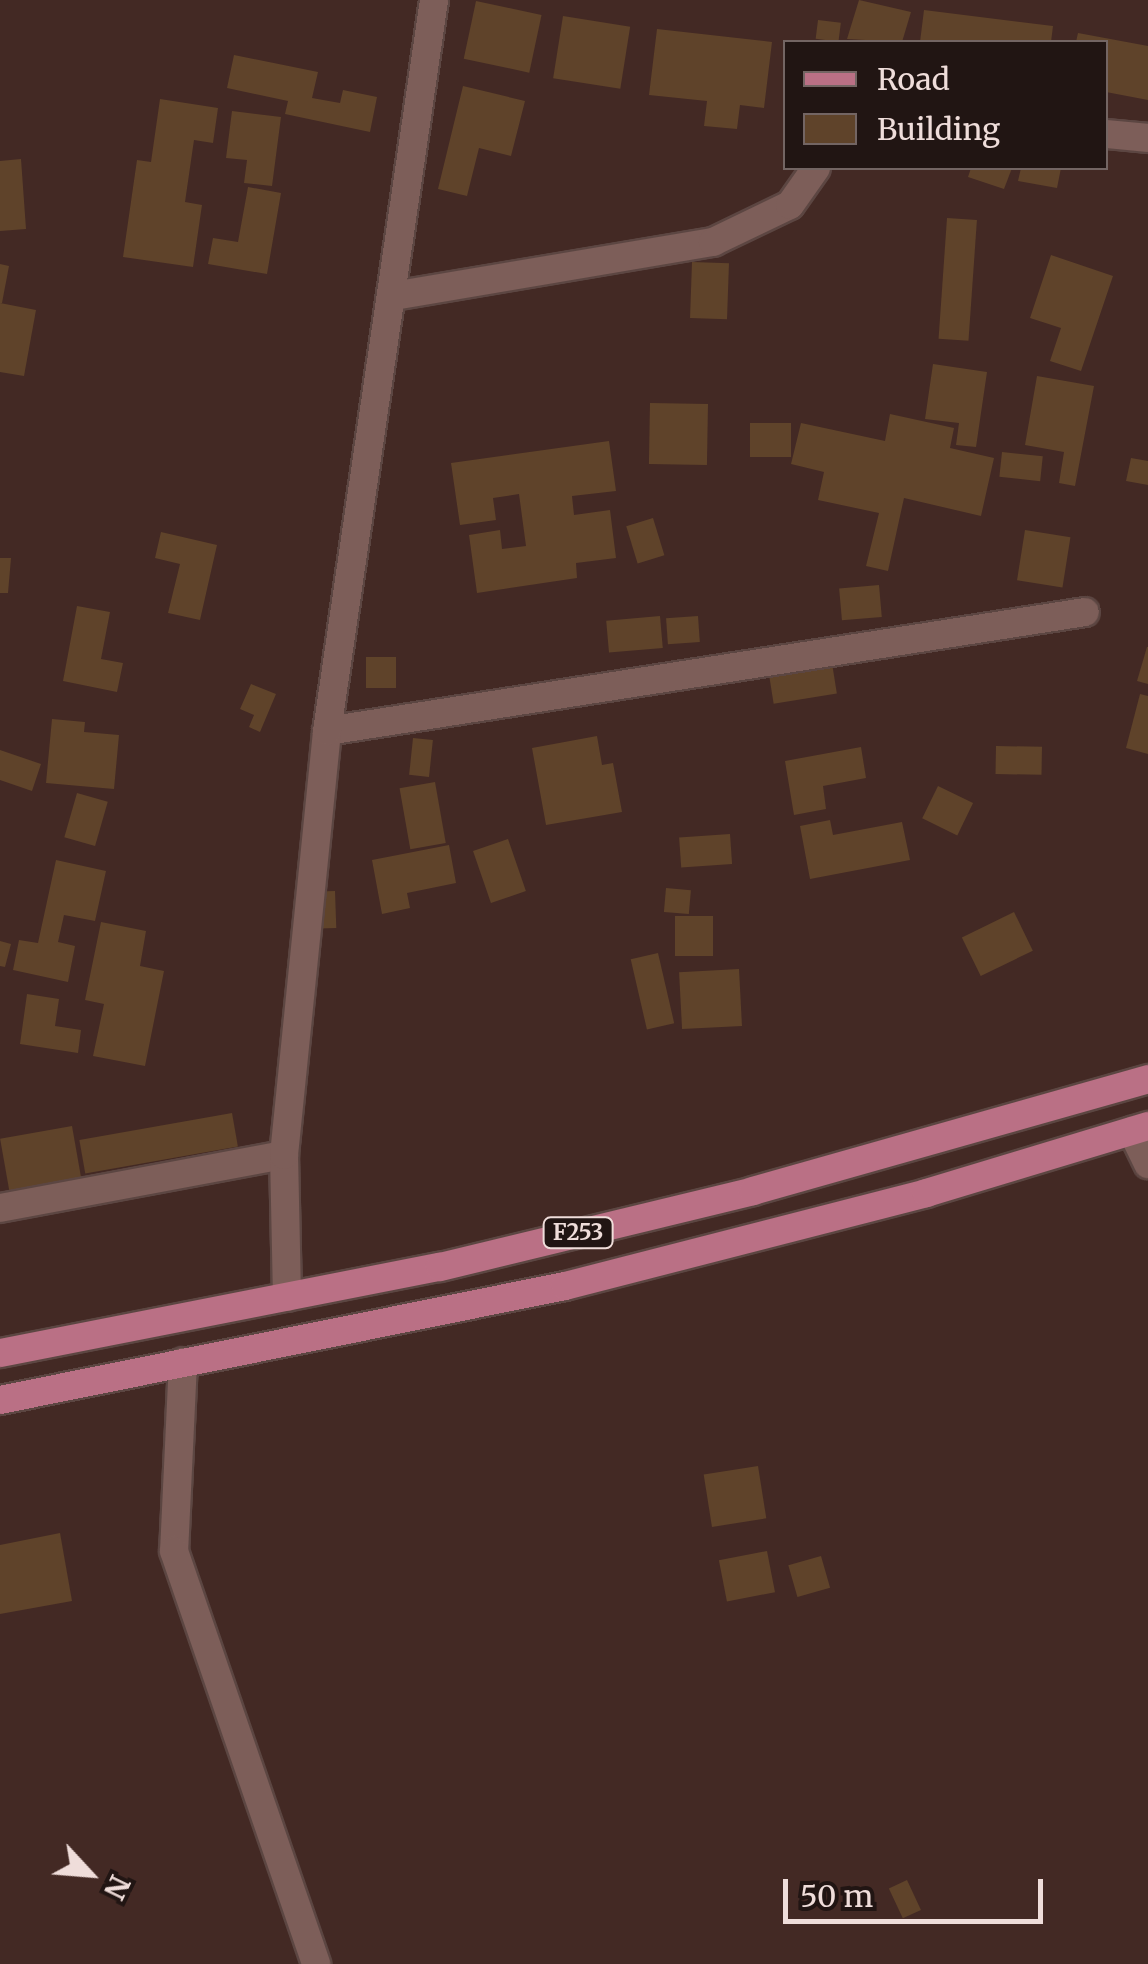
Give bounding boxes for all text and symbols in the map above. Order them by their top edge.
legend [783,40,1108,170]
text: Road [877,60,950,98]
text: Building [877,110,1000,148]
road number: F253 [540,1216,616,1250]
north arrow [40,1824,140,1924]
scale bar [788,1859,1048,1921]
text: N [96,1869,138,1905]
text: 50 m [800,1877,873,1915]

